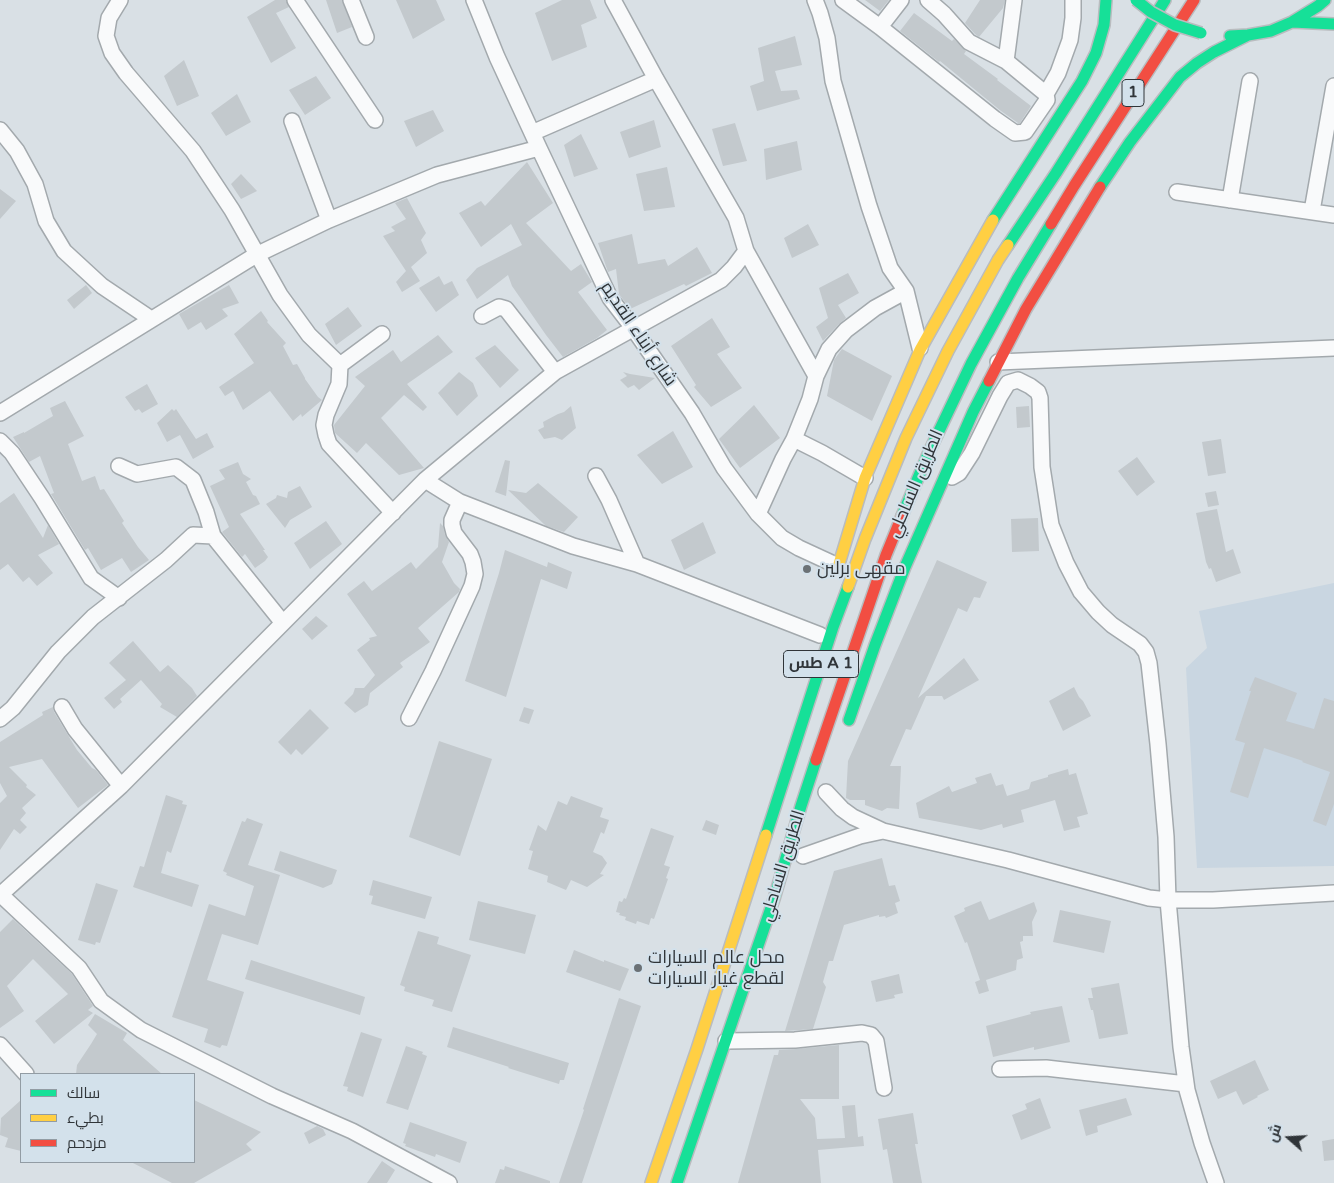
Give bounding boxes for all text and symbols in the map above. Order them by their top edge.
road number: 1 [1122,80,1144,106]
street label: شارع أبناء القديم [595,277,681,391]
street label: الطريق الساحلي [884,427,948,541]
place label: مقهى برلين [817,558,906,580]
marker: مقهى برلين [801,563,813,575]
road number: طس A 1 [784,651,858,678]
street label: الطريق الساحلي [756,808,810,924]
place label: محل عالم السيارات لقطع غيار السيارات [648,947,785,990]
marker: محل عالم السيارات لقطع غيار السيارات [632,962,644,974]
legend [20,1073,195,1163]
text: سالك [67,1084,100,1102]
text: بطيء [67,1109,104,1127]
north arrow [1264,1113,1314,1163]
text: ش [1263,1122,1285,1144]
text: مزدحم [67,1134,107,1152]

